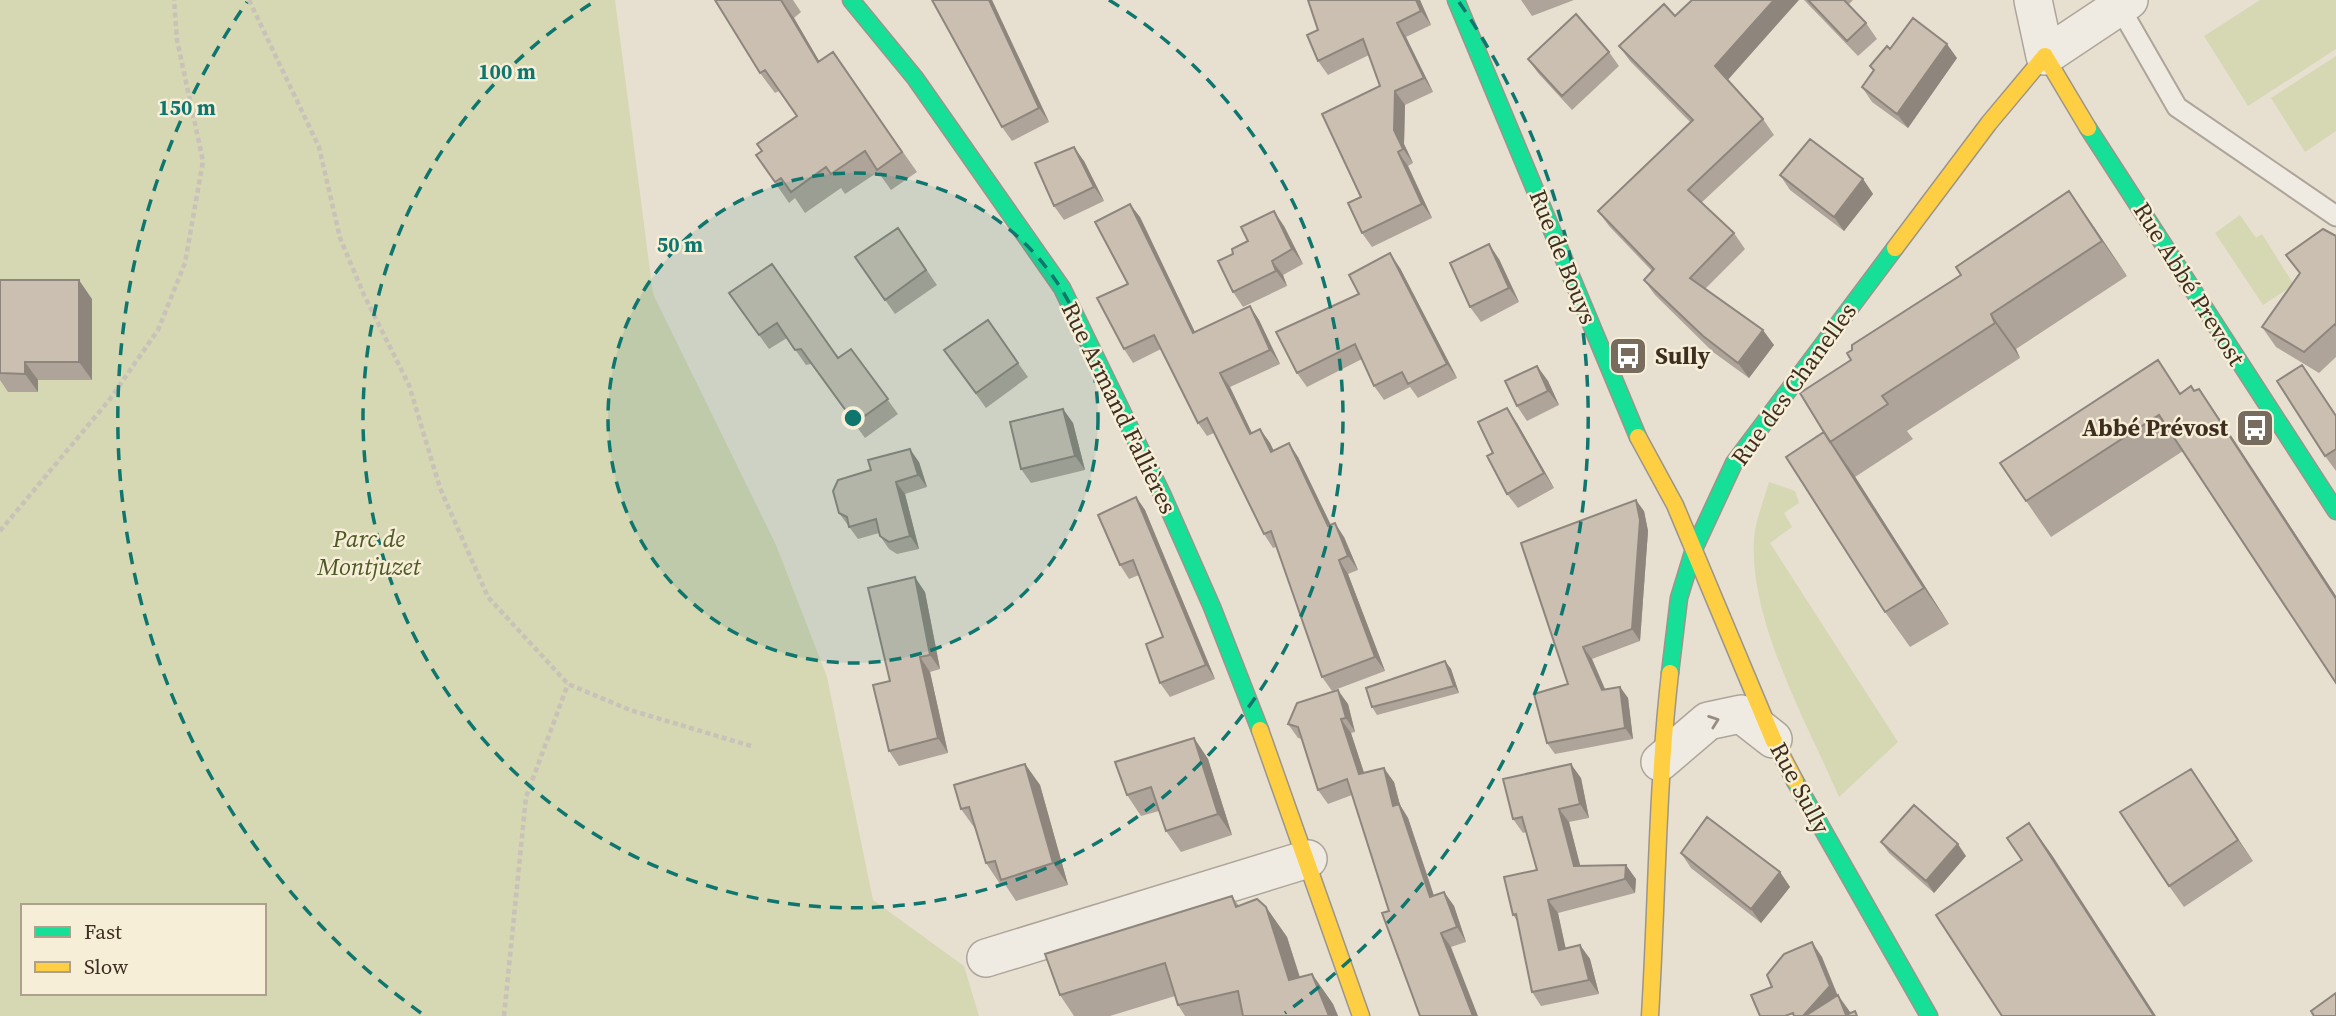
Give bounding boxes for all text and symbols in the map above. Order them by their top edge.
text: 100 m [478,57,536,86]
text: 150 m [158,93,216,122]
street label: Rue de Bouys [1521,185,1605,329]
street label: Rue Abbé Prevost [2126,196,2253,372]
text: 50 m [657,230,703,259]
street label: Rue Armand Fallières [1054,296,1185,519]
street label: Rue des Chanelles [1723,296,1864,472]
bus stop icon: Sully [1607,335,1649,377]
place label: Sully [1655,339,1711,372]
centre of rings [841,406,865,430]
bus stop icon: Abbé Prévost [2234,407,2276,449]
place label: Abbé Prévost [2082,411,2228,444]
park label: Parc de Montjuzet [316,522,422,583]
one-way arrow [1708,716,1720,730]
street label: Rue Sully [1763,736,1839,840]
legend [21,904,266,995]
text: Fast [84,917,122,946]
text: Slow [84,952,128,981]

